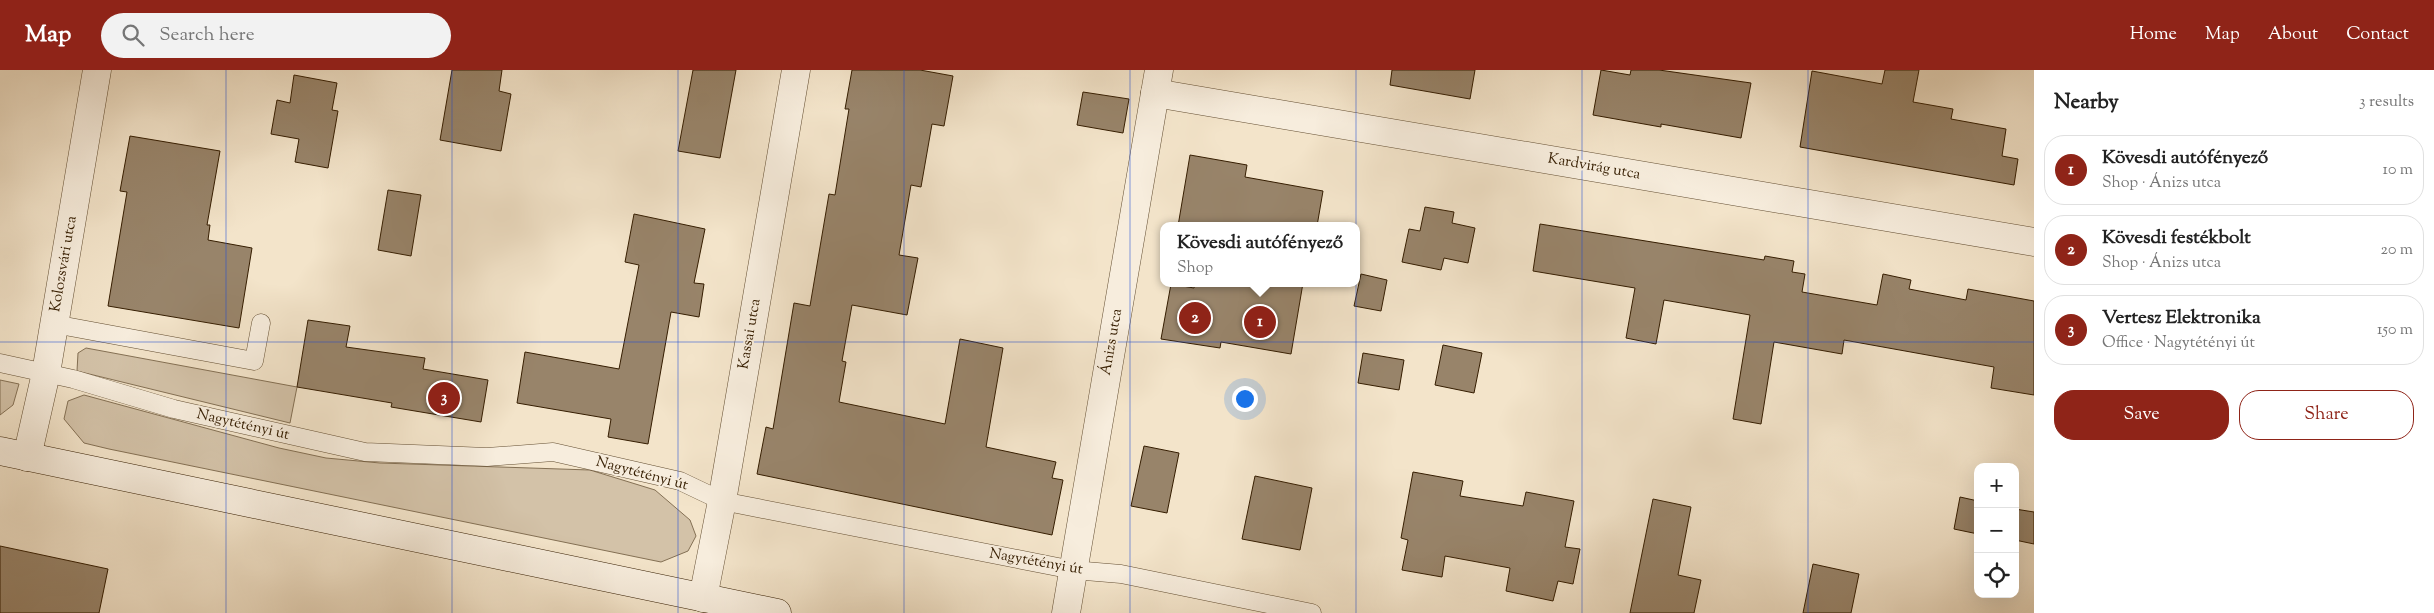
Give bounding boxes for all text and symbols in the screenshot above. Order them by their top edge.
search box [101,13,451,58]
text: Map [25,18,71,52]
icon: search [119,21,147,49]
text: Search here [159,22,255,49]
text: Home [2130,22,2177,48]
text: Map [2205,22,2240,48]
text: About [2268,22,2318,48]
text: Contact [2346,22,2409,48]
text: Nearby [2054,88,2119,118]
text: 3 results [2359,91,2414,114]
text: Kövesdi autófényező [2102,145,2268,172]
street label: Kardvirág utca [1546,149,1642,186]
text: 1 [2068,159,2074,182]
text: 10 m [2383,159,2413,182]
text: Shop · Ánizs utca [2102,172,2221,195]
street label: Kolozsvári utca [45,214,83,314]
popup [1160,222,1360,287]
text: Kövesdi festékbolt [2102,225,2251,252]
text: Kövesdi autófényező [1177,230,1343,257]
text: 2 [2067,239,2075,262]
text: 20 m [2380,239,2413,262]
text: Shop · Ánizs utca [2102,252,2221,275]
text: Shop [1177,257,1213,280]
street label: Kassai utca [733,297,767,371]
pin: 2 [1179,299,1211,337]
pin: 1 [1244,303,1276,341]
text: Vertesz Elektronika [2102,305,2261,332]
street label: Ánizs utca [1095,307,1128,377]
text: 3 [2068,319,2074,342]
text: 150 m [2377,319,2413,342]
text: Office · Nagytétényi út [2102,332,2255,355]
pin: 3 [428,379,460,417]
your location [1232,386,1258,412]
button: Save [2054,390,2229,440]
button: Share [2239,390,2414,440]
street label: Nagytétényi út [195,404,291,446]
street label: Nagytétényi út [594,452,690,496]
map controls [1974,463,2019,598]
button: + [1974,463,2019,508]
button: − [1974,508,2019,553]
street label: Nagytétényi út [988,543,1084,581]
button: locate [1974,553,2019,598]

